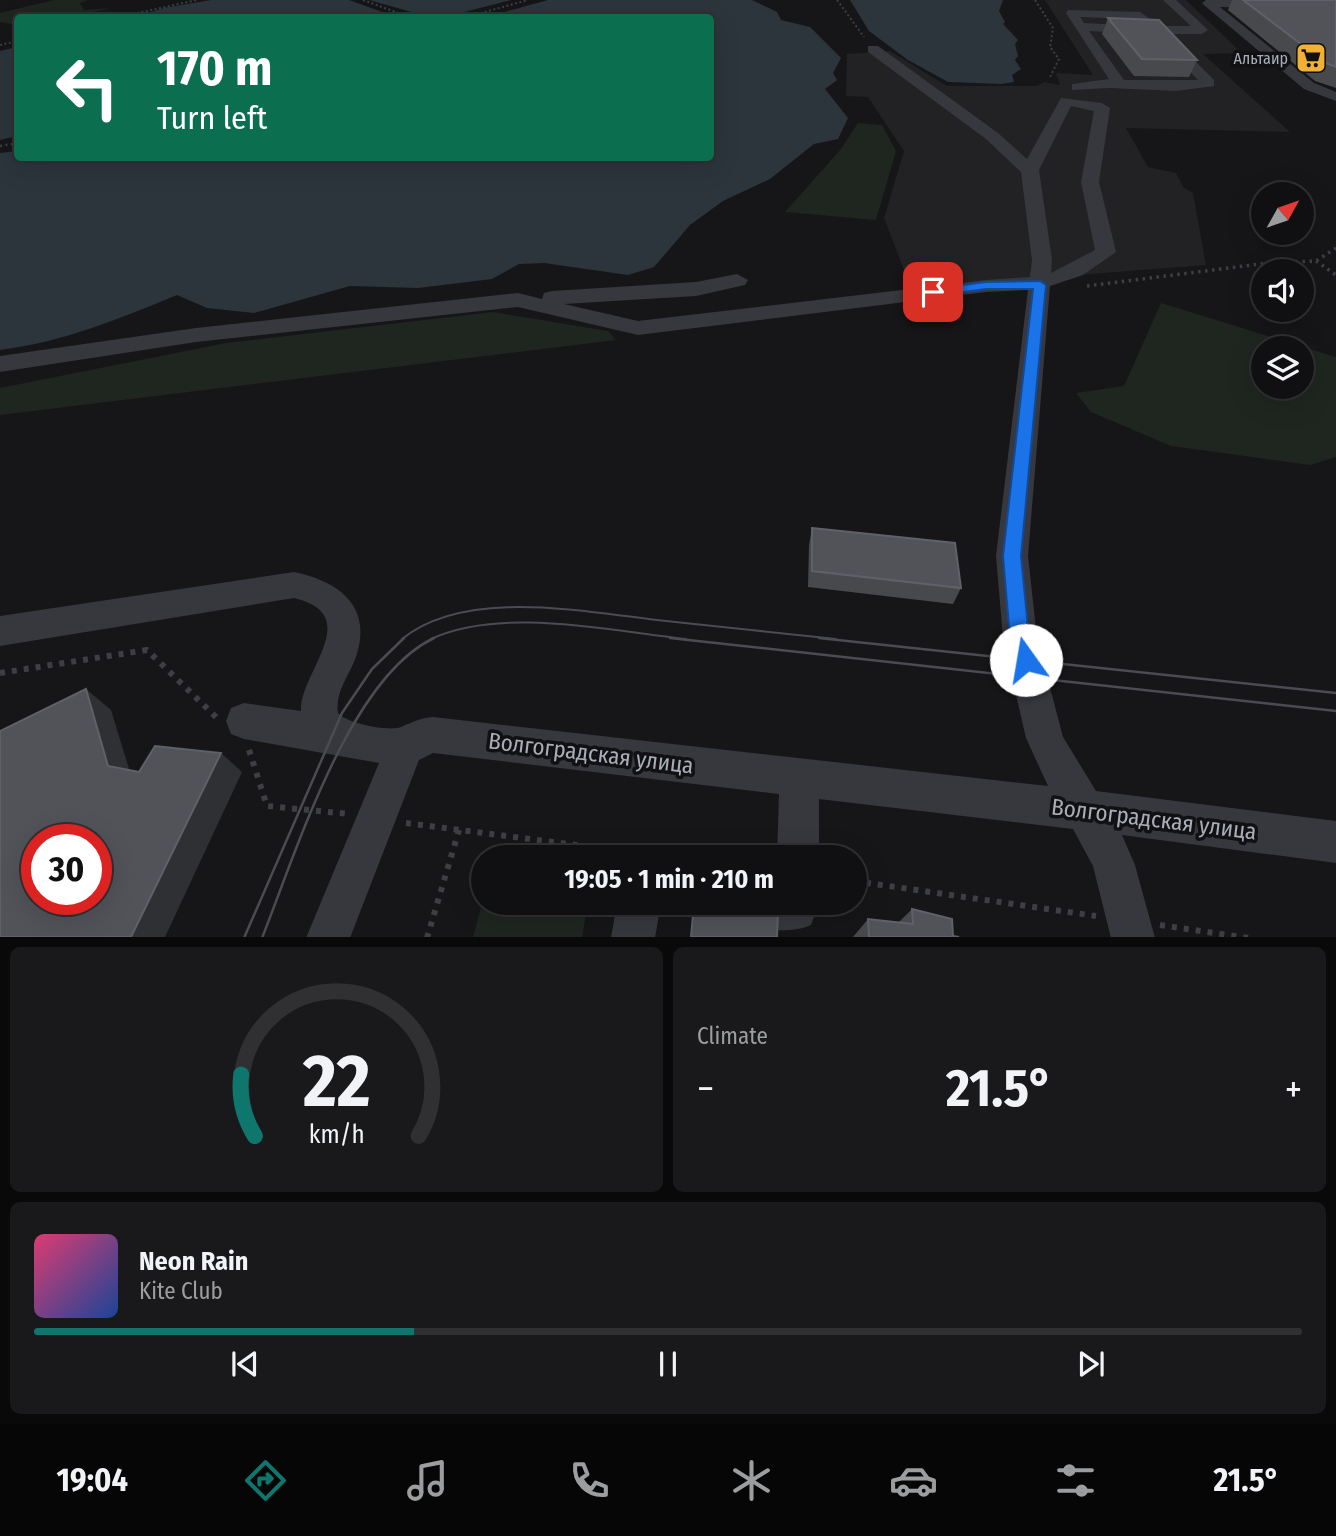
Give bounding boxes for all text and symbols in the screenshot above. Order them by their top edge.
text: 170 m [157,39,273,98]
supermarket icon: Альтаир [1294,41,1328,75]
icon: left [42,42,133,133]
place label: Альтаир [1234,49,1288,68]
text: Turn left [157,99,267,137]
north arrow [1251,182,1314,245]
map controls [1251,182,1314,399]
button: sound [1251,259,1314,322]
pin [903,262,963,322]
icon: arrive [914,273,952,311]
button: layers [1251,336,1314,399]
position arrow [989,623,1063,697]
street label: Волгоградская улица [487,727,695,779]
street label: Волгоградская улица [1050,793,1258,845]
speed limit sign: 30 [21,824,112,915]
text: 19:05 · 1 min · 210 m [564,864,774,895]
text: Climate [697,1022,768,1050]
text: 22 [302,1038,370,1125]
text: 21.5° [946,1057,1053,1120]
text: − [697,1066,714,1112]
text: + [1285,1066,1302,1112]
text: km/h [309,1119,364,1149]
text: Neon Rain [139,1246,248,1277]
text: Kite Club [139,1277,223,1305]
icon: previous [226,1345,264,1383]
icon: pause [649,1345,687,1383]
icon: next [1072,1345,1110,1383]
icon: directions [241,1456,290,1505]
icon: music [403,1456,452,1505]
icon: phone [565,1456,614,1505]
icon: climate [727,1456,776,1505]
icon: car [889,1456,938,1505]
icon: filters [1051,1456,1100,1505]
text: 19:04 [57,1461,128,1499]
text: 21.5° [1214,1461,1279,1499]

